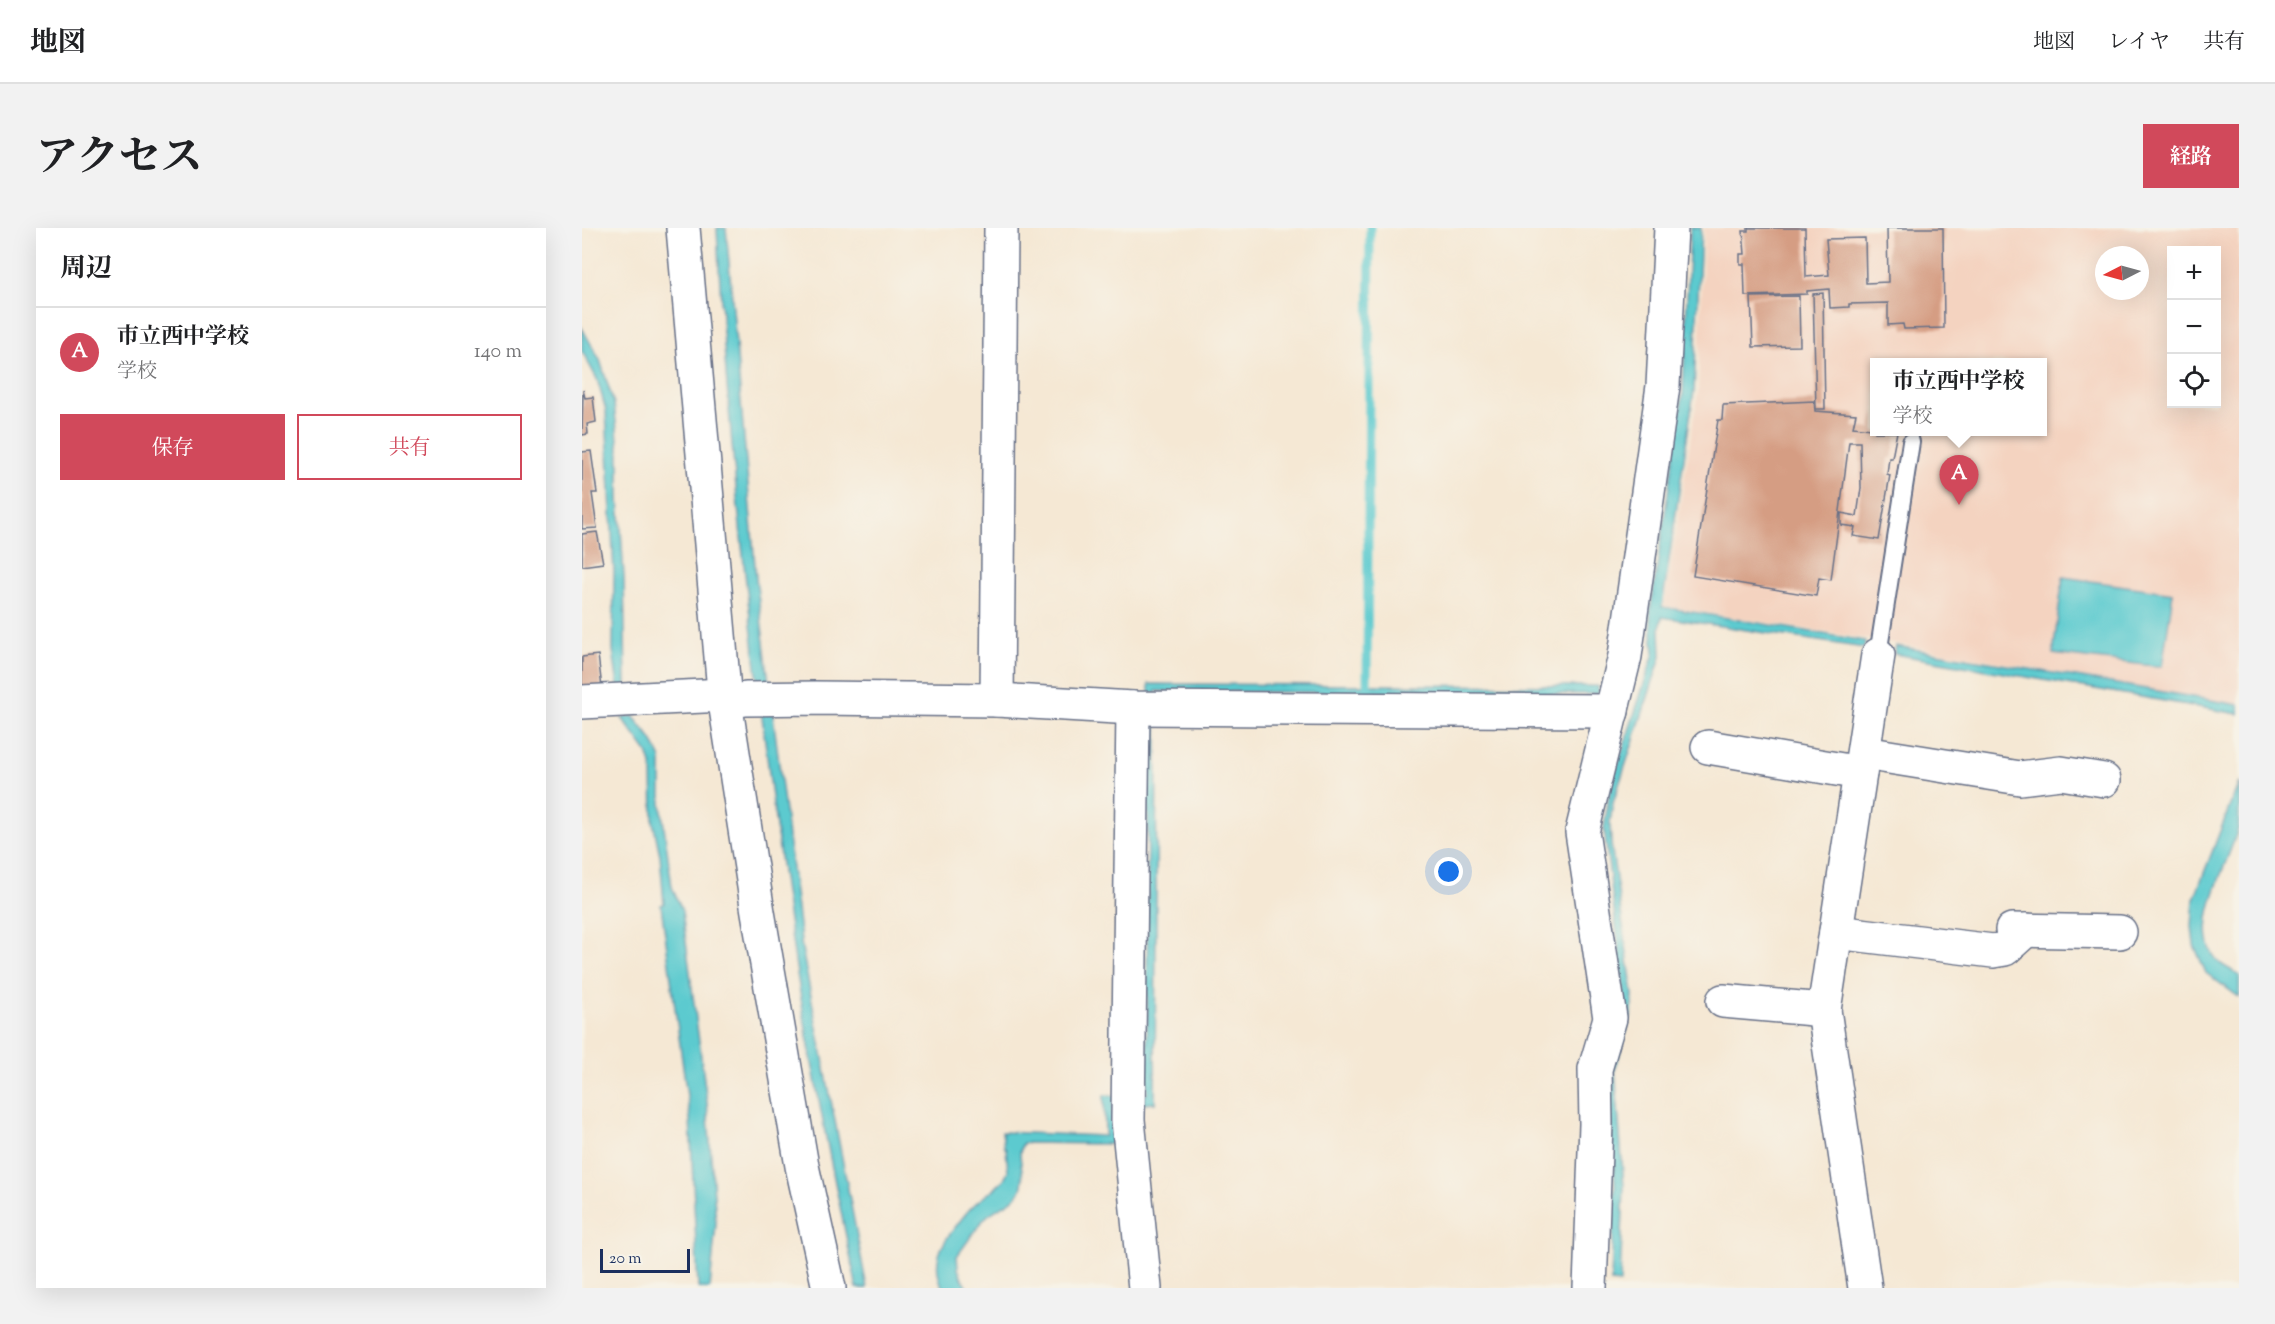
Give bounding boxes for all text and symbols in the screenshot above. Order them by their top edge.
text: 地図 [30,24,86,64]
text: 地図 [2033,28,2075,58]
text: レイヤ [2108,28,2170,58]
text: 共有 [2203,28,2245,58]
button: 経路 [2143,124,2239,188]
text: アクセス [36,130,203,190]
north arrow [2095,246,2149,300]
map controls [2167,246,2221,408]
button: + [2167,246,2221,300]
text: 周辺 [60,251,112,288]
button: − [2167,300,2221,354]
text: 市立西中学校 [117,322,249,354]
text: A [71,338,88,367]
text: 140 m [474,338,522,367]
button: locate [2167,354,2221,408]
text: 学校 [117,358,157,387]
popup [1870,358,2047,436]
text: 市立西中学校 [1892,367,2025,399]
text: 学校 [1892,403,1932,432]
button: 保存 [60,414,285,480]
button: 共有 [297,414,522,480]
pin: A [1940,456,1978,505]
your location [1434,857,1463,886]
scale bar [600,1246,690,1274]
text: 20 m [609,1248,642,1271]

